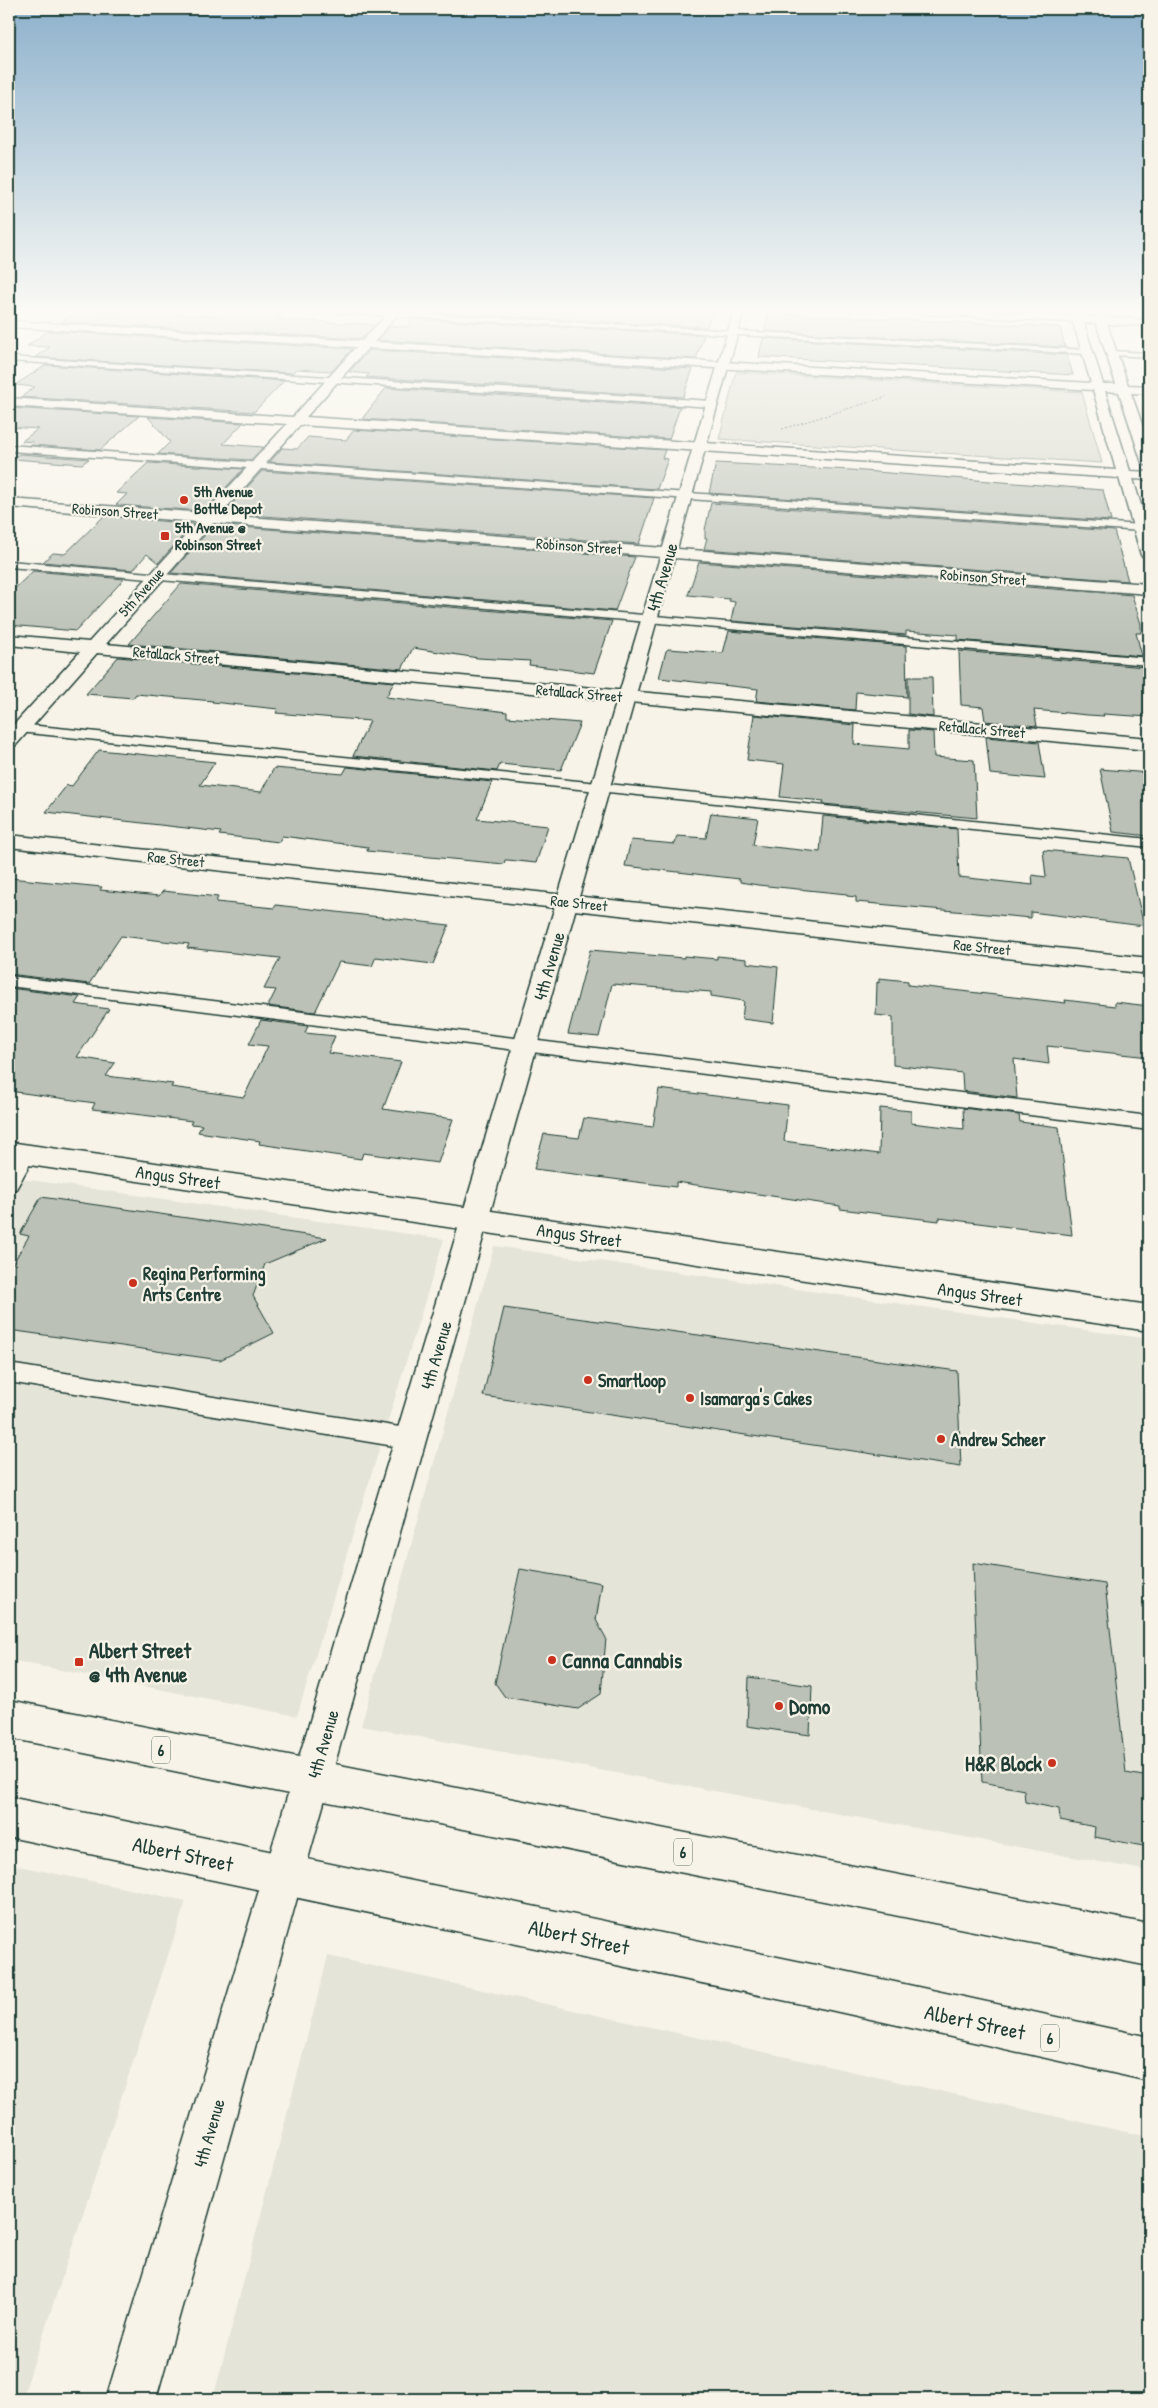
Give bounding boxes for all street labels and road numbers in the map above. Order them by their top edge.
street label: Robinson Street [71,498,160,525]
street label: Robinson Street [535,533,624,560]
street label: 4th Avenue [640,540,684,614]
street label: 5th Avenue [113,563,169,621]
street label: Robinson Street [939,564,1028,591]
street label: Retallack Street [132,641,221,669]
street label: Retallack Street [535,679,624,707]
street label: Retallack Street [938,715,1027,743]
street label: Rae Street [147,846,206,873]
street label: Rae Street [550,890,609,917]
street label: 4th Avenue [527,929,571,1003]
street label: Rae Street [953,934,1012,961]
street label: Angus Street [134,1159,223,1195]
street label: Angus Street [535,1217,624,1253]
street label: Angus Street [936,1276,1025,1312]
street label: 4th Avenue [414,1318,458,1392]
street label: 4th Avenue [301,1707,345,1781]
road number: 6 [152,1736,170,1764]
street label: Albert Street [130,1829,237,1879]
road number: 6 [674,1838,692,1865]
street label: Albert Street [526,1912,633,1962]
street label: Albert Street [922,1997,1029,2047]
road number: 6 [1041,2025,1059,2052]
street label: 4th Avenue [187,2096,231,2170]

